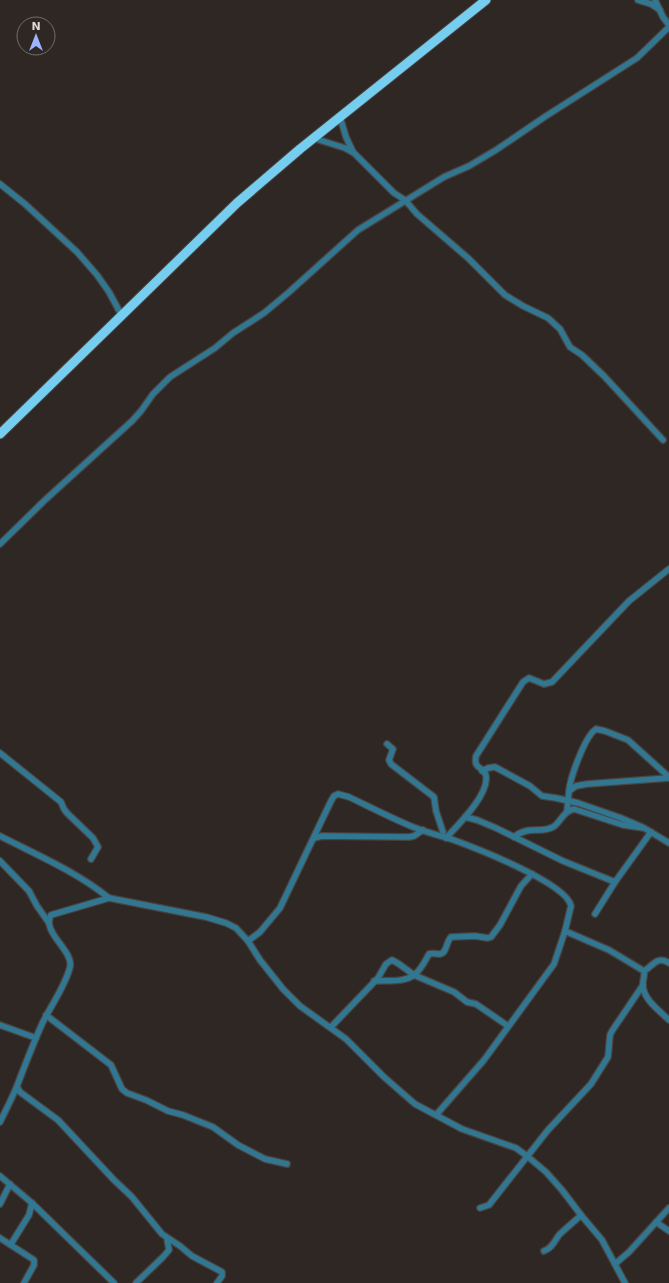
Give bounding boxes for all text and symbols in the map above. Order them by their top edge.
north arrow [16,16,56,56]
text: N [31,20,41,33]

